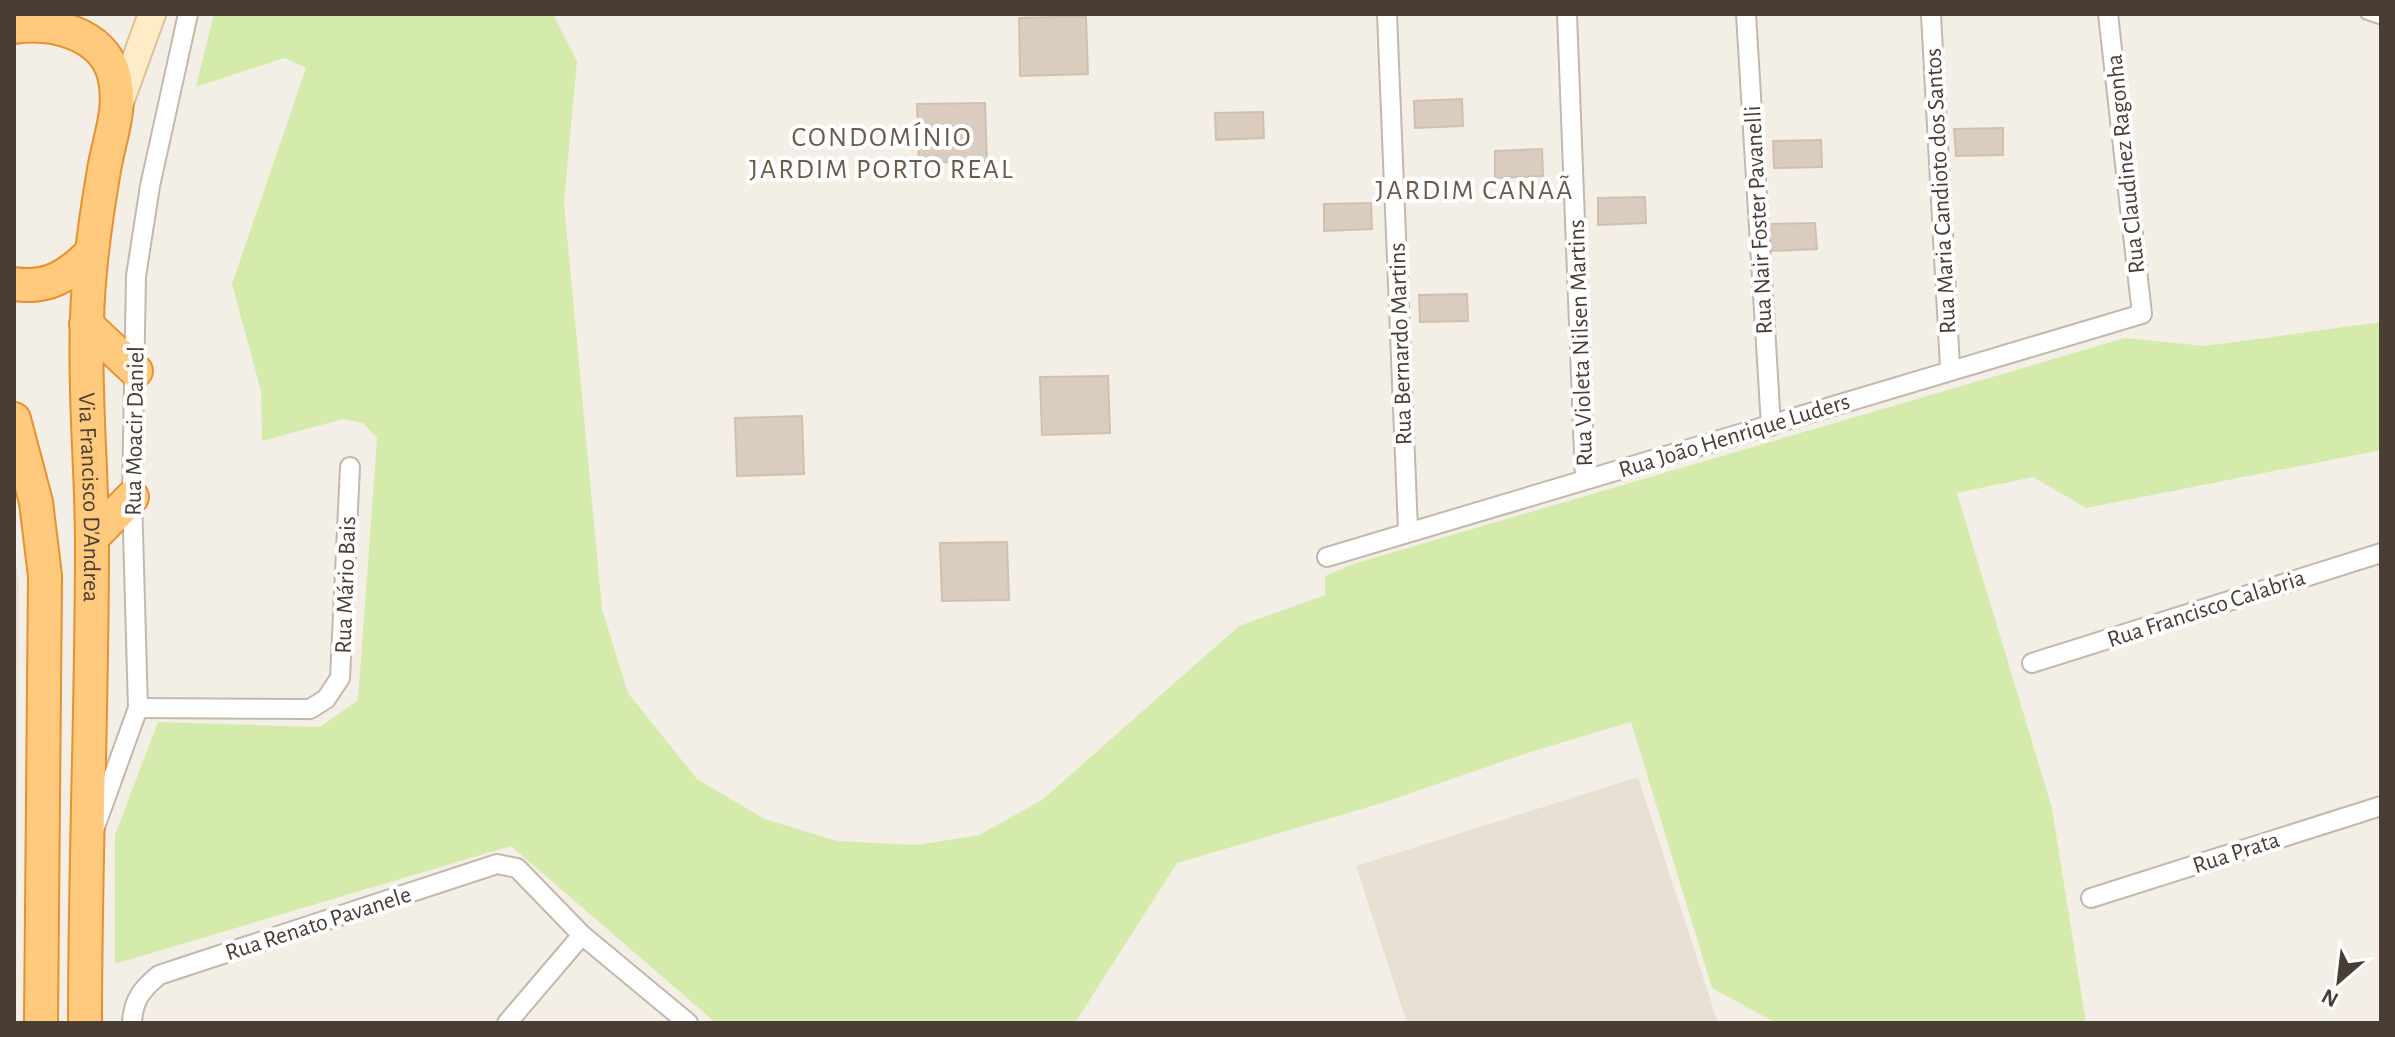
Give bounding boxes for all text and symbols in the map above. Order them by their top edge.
street label: Rua Maria Candioto dos Santos [1922,47,1960,334]
street label: Rua Claudinez Ragonha [2103,53,2149,275]
street label: Rua Nair Foster Pavanelli [1741,105,1777,335]
district label: CONDOMÍNIO JARDIM PORTO REAL [749,121,1015,184]
district label: JARDIM CANAÃ [1376,175,1574,205]
street label: Rua Violeta Nilsen Martins [1565,219,1597,467]
street label: Rua Bernardo Martins [1385,242,1417,446]
street label: Rua Moacir Daniel [122,346,148,516]
street label: Rua João Henrique Luders [1616,389,1853,483]
street label: Via Francisco D'Andrea [74,392,103,602]
street label: Rua Mário Bais [332,516,360,654]
street label: Rua Francisco Calabria [2104,566,2308,652]
street label: Rua Prata [2190,828,2283,878]
street label: Rua Renato Pavanele [222,883,414,965]
north arrow [2299,941,2379,1021]
text: N [2318,984,2342,1011]

